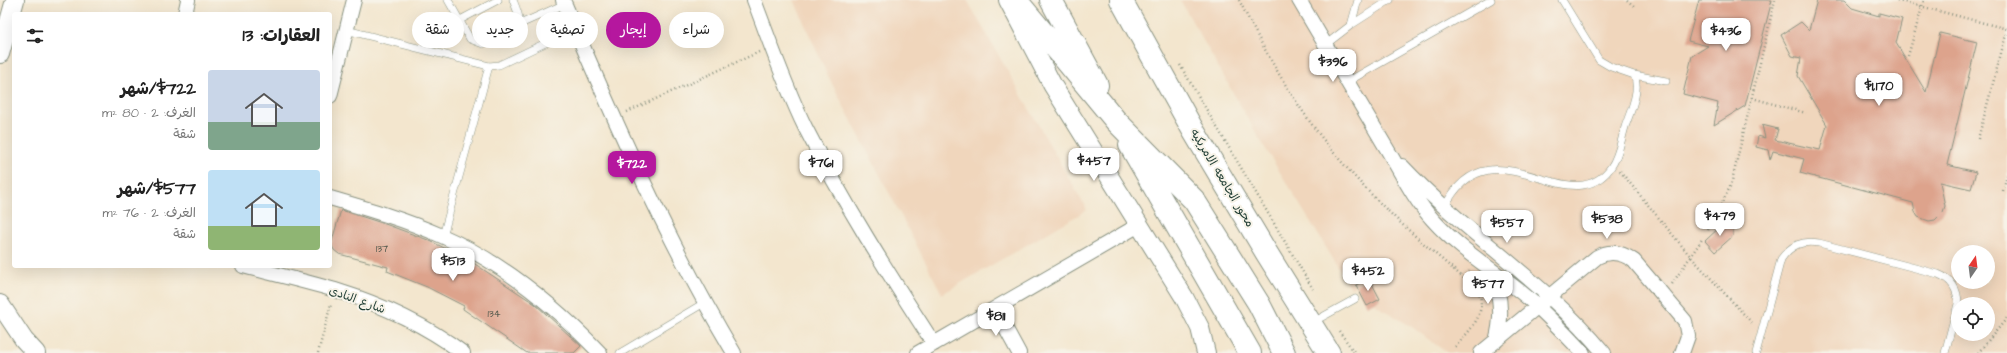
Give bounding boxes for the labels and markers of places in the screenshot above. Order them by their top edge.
pin: $436 [1702,18,1750,52]
pin: $396 [1309,49,1357,83]
pin: $1,170 [1846,73,1912,107]
pin: $457 [1070,148,1118,182]
pin: $761 [797,150,845,184]
pin: $722 [608,151,656,185]
pin: $479 [1696,203,1744,237]
pin: $538 [1583,206,1631,240]
pin: $557 [1483,210,1531,244]
pin: $513 [429,248,477,282]
pin: $452 [1344,258,1392,292]
pin: $577 [1464,271,1512,305]
pin: $811 [972,303,1020,337]

